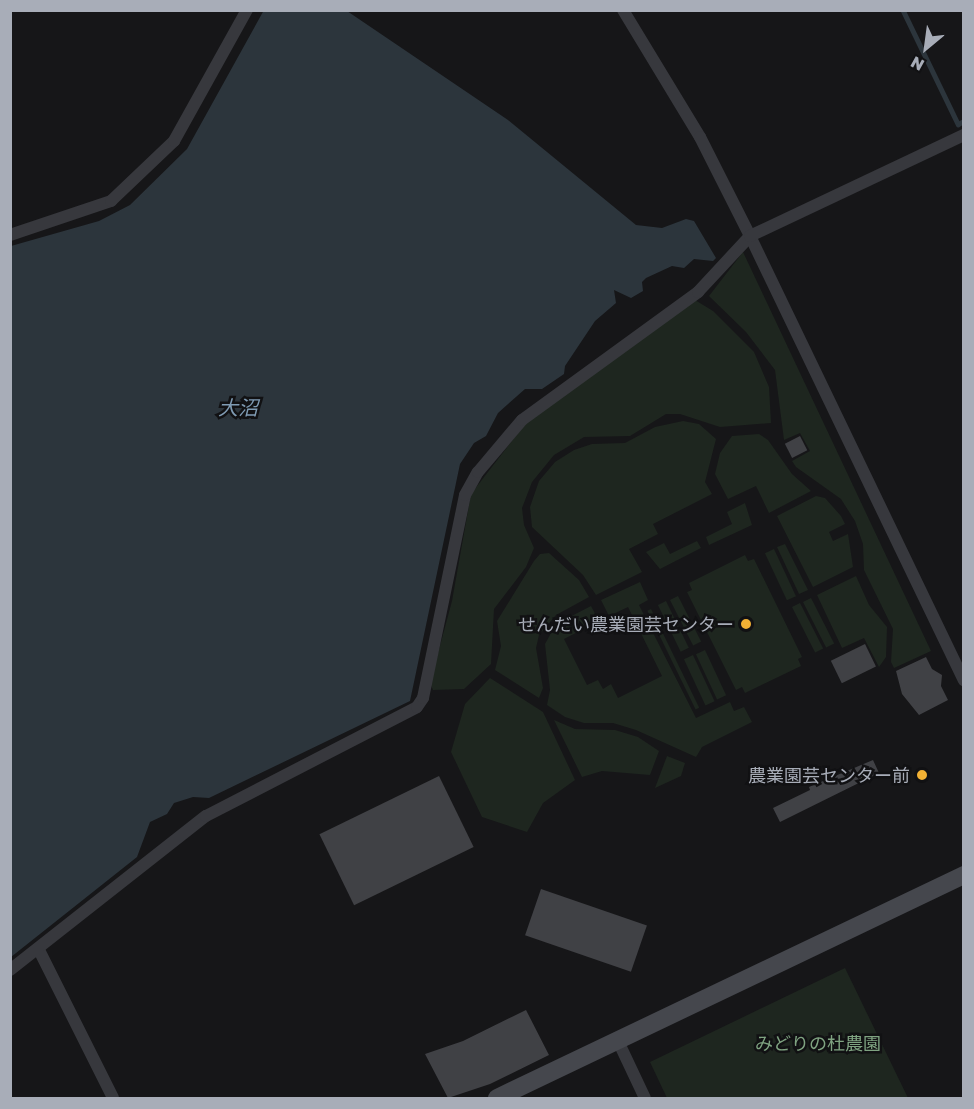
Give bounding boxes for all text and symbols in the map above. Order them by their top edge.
north arrow [896,18,956,78]
text: N [907,52,927,75]
water label: 大沼 [218,395,258,419]
place label: せんだい農業園芸センター [518,613,734,635]
marker: せんだい農業園芸センター [739,617,753,631]
place label: 農業園芸センター前 [748,764,910,786]
marker: 農業園芸センター前 [915,768,929,782]
park label: みどりの杜農園 [755,1032,881,1054]

